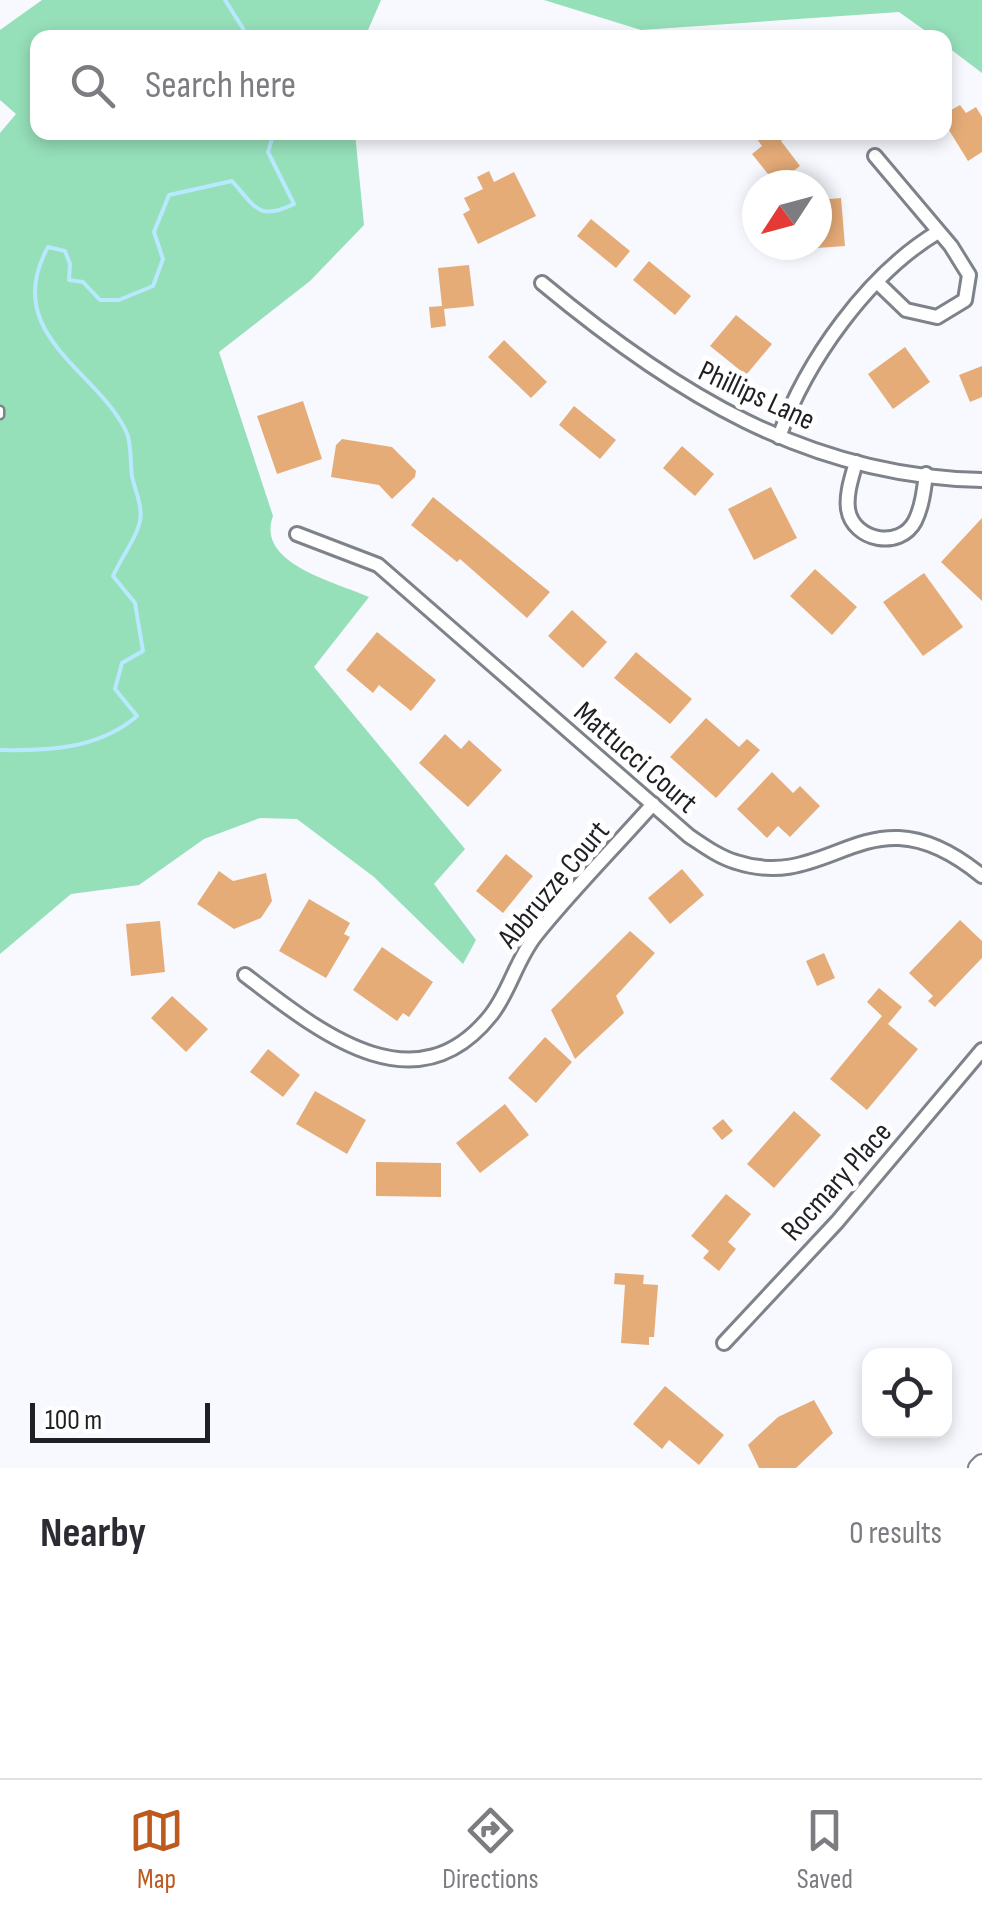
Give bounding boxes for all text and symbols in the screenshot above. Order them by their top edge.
search box [30,30,952,140]
icon: search [65,58,120,113]
text: Search here [145,63,296,108]
north arrow [742,170,832,260]
street label: Phillips Lane [693,353,820,438]
street label: Mattucci Court [566,694,704,821]
street label: Abbruzze Court [490,814,617,956]
street label: Rocmary Place [774,1115,899,1249]
map controls [862,1348,952,1438]
button: locate [862,1348,952,1438]
scale bar [30,1398,210,1442]
text: 100 m [45,1404,102,1437]
text: Nearby [40,1508,146,1559]
text: 0 results [849,1514,942,1553]
tab: Map [129,1803,184,1896]
tab: Directions [442,1803,539,1896]
tab: Saved [797,1803,853,1896]

